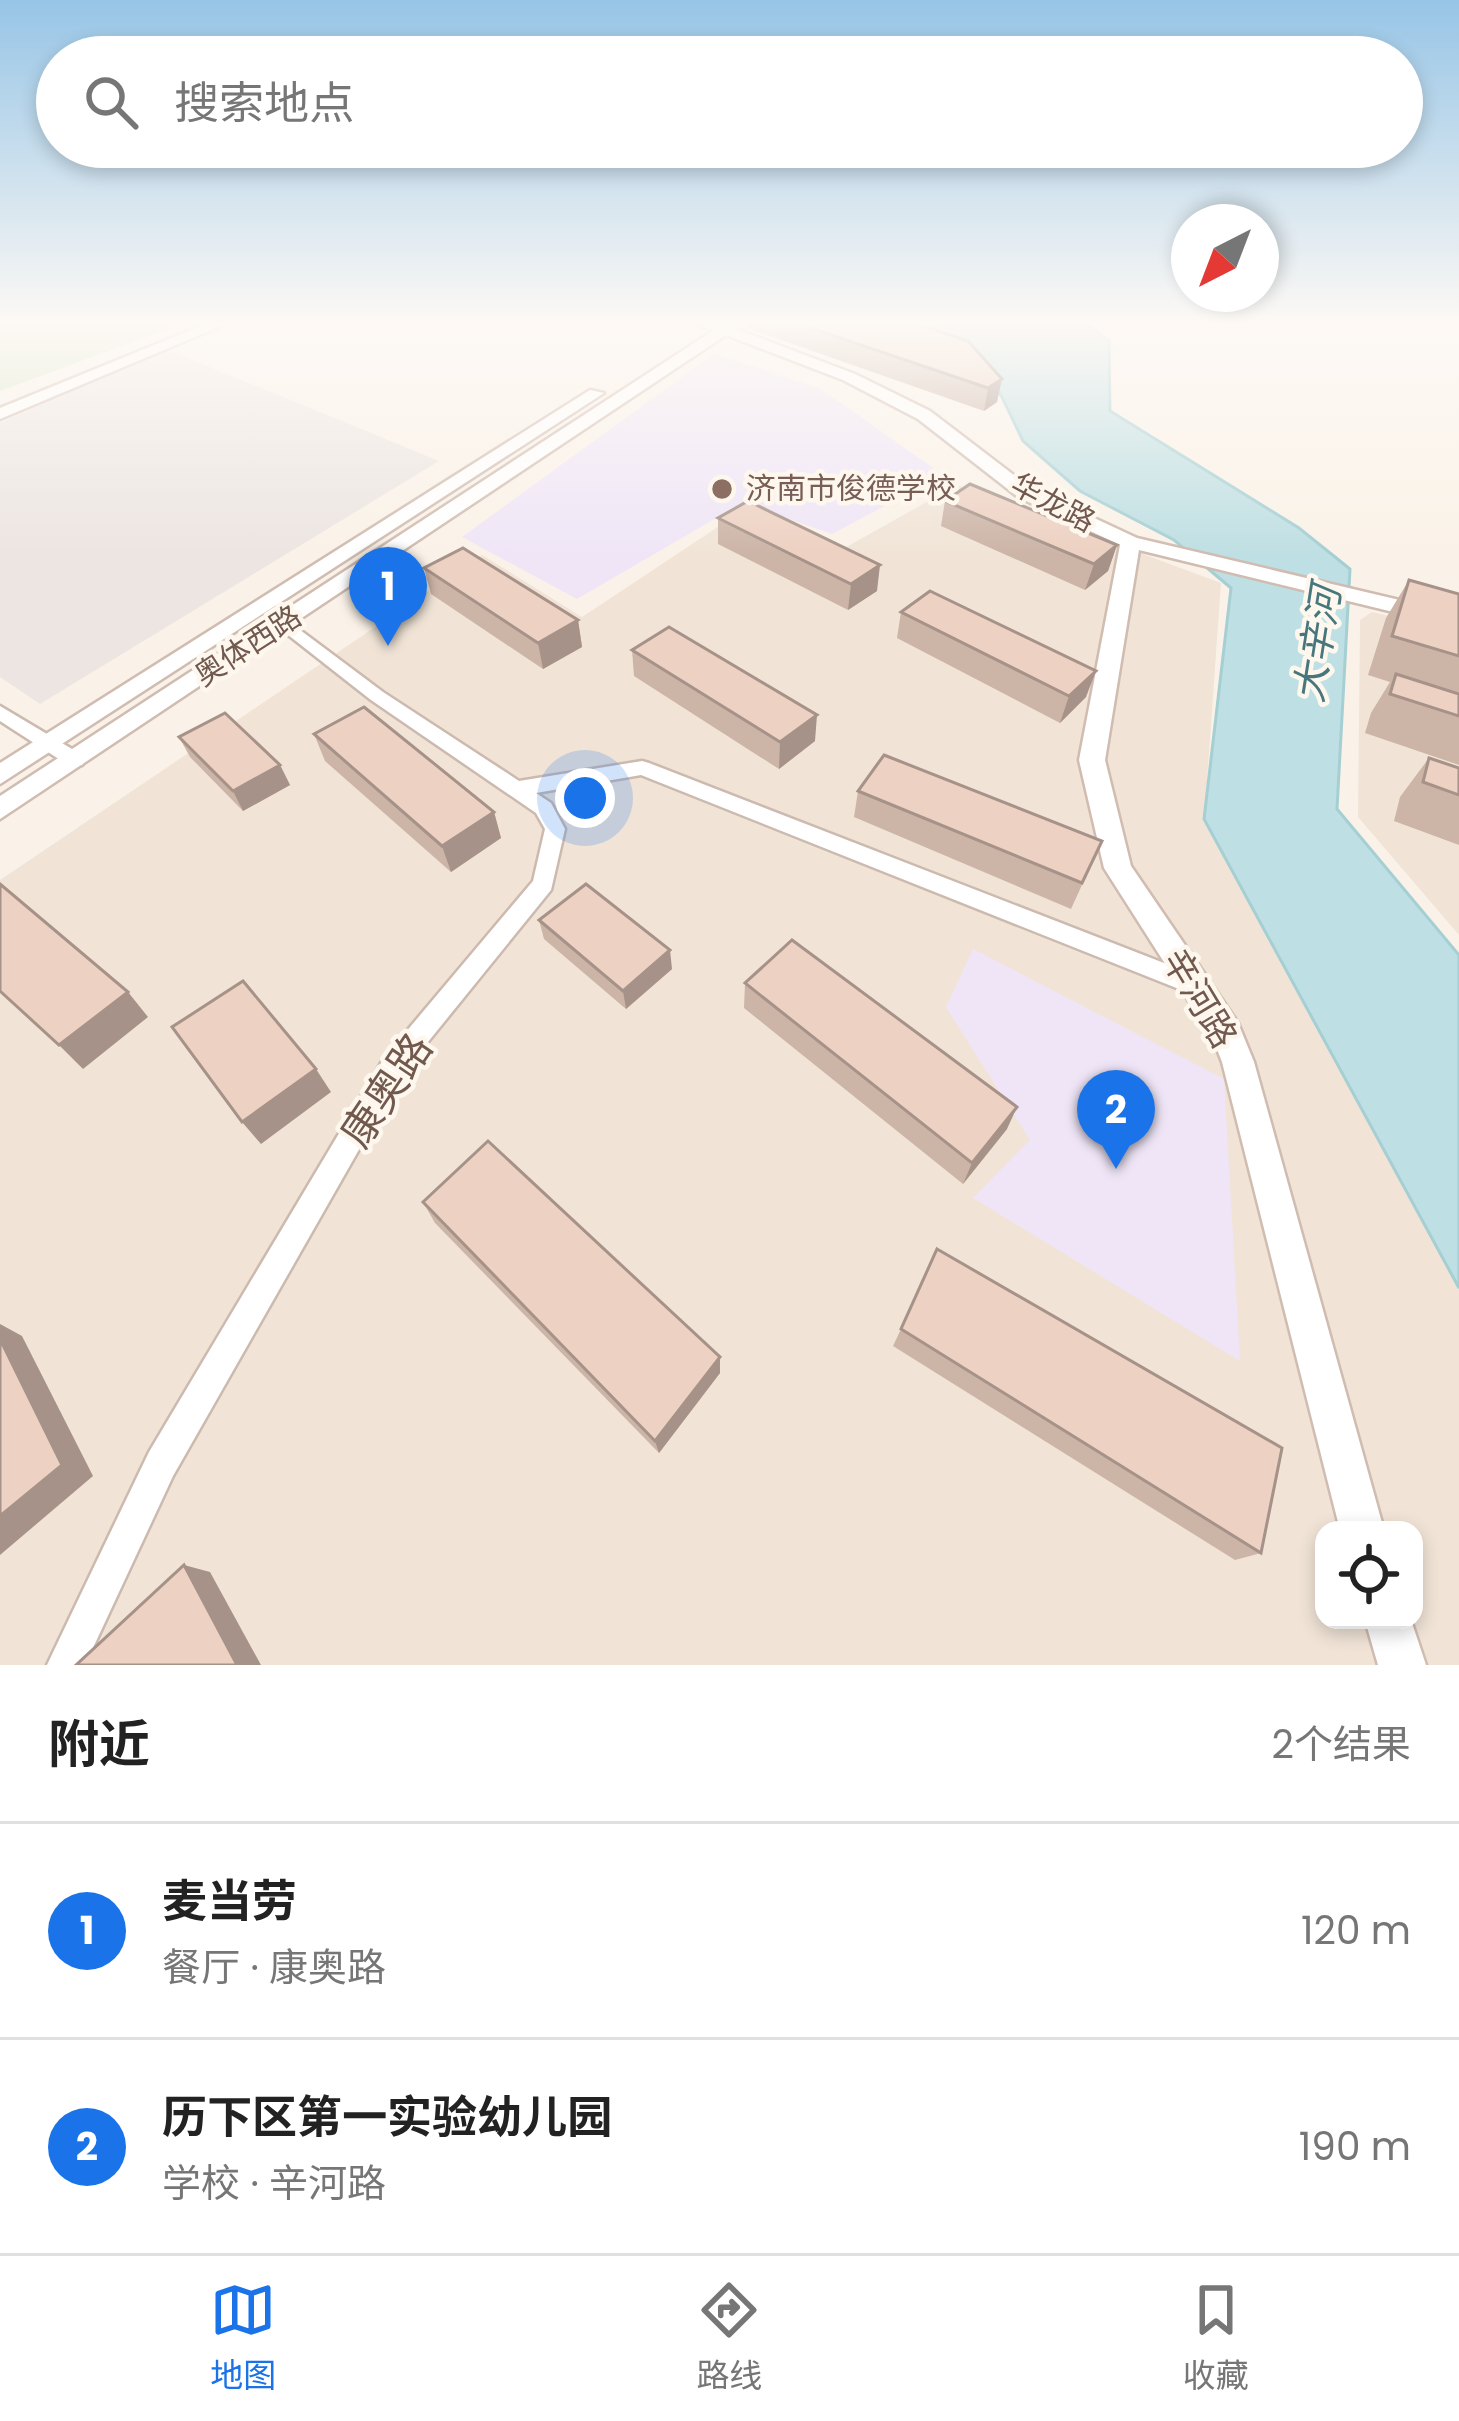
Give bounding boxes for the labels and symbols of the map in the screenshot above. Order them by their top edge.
north arrow [1171,204,1279,312]
street label: 华龙路 [1003,462,1103,543]
place label: 济南市俊德学校 [746,467,956,510]
marker: 济南市俊德学校 [709,476,735,502]
pin: 1 [349,547,427,646]
water label: 大辛河 [1281,575,1355,706]
street label: 奥体西路 [186,595,310,696]
your location [555,768,615,828]
street label: 辛河路 [1150,939,1249,1058]
street label: 康奥路 [327,1022,446,1159]
pin: 2 [1077,1070,1155,1169]

